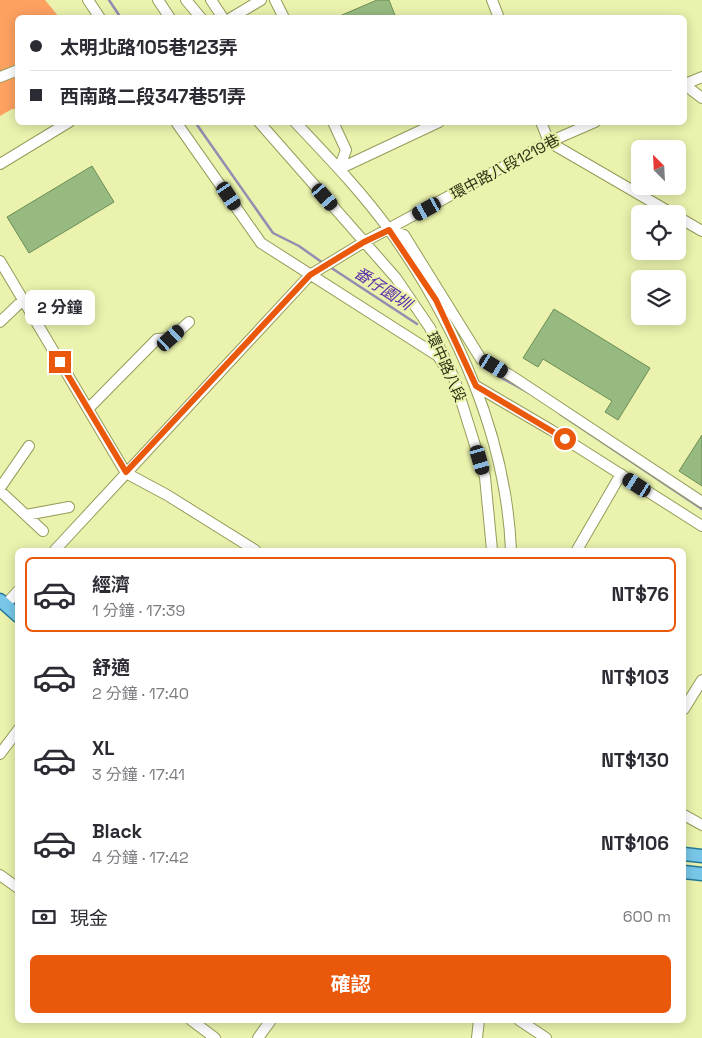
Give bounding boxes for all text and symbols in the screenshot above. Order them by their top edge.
text: 太明北路105巷123弄 [60,35,238,60]
text: 西南路二段347巷51弄 [60,84,246,109]
street label: 環中路八段1219巷 [447,130,563,203]
north arrow [631,140,686,195]
map controls [631,140,686,325]
car [214,179,243,213]
car [309,181,340,213]
car [410,195,443,223]
button: locate [631,205,686,260]
water label: 番仔園圳 [350,262,417,316]
button: layers [631,270,686,325]
callout: 2 分鐘 [25,290,95,324]
text: 2 分鐘 [37,297,83,318]
car [154,322,187,354]
street label: 環中路八段 [423,329,470,405]
route end [49,351,71,373]
car [477,352,510,380]
route start [554,428,576,450]
car [468,444,491,476]
car [620,471,653,499]
icon: car [32,572,77,617]
text: 經濟 [92,572,130,597]
text: NT$76 [611,582,669,607]
text: 1 分鐘 · 17:39 [92,600,185,621]
icon: car [32,655,77,700]
text: 舒適 [92,655,130,680]
text: NT$103 [601,665,669,690]
text: 2 分鐘 · 17:40 [92,683,189,704]
text: XL [92,736,115,761]
icon: car [32,738,77,783]
text: NT$130 [601,748,669,773]
text: 3 分鐘 · 17:41 [92,764,185,785]
text: Black [92,819,142,844]
icon: car [32,821,77,866]
text: NT$106 [601,831,669,856]
text: 4 分鐘 · 17:42 [92,847,189,868]
icon: cash [30,903,58,931]
text: 現金 [70,906,108,931]
text: 600 m [623,906,671,927]
button: 確認 [30,955,671,1013]

